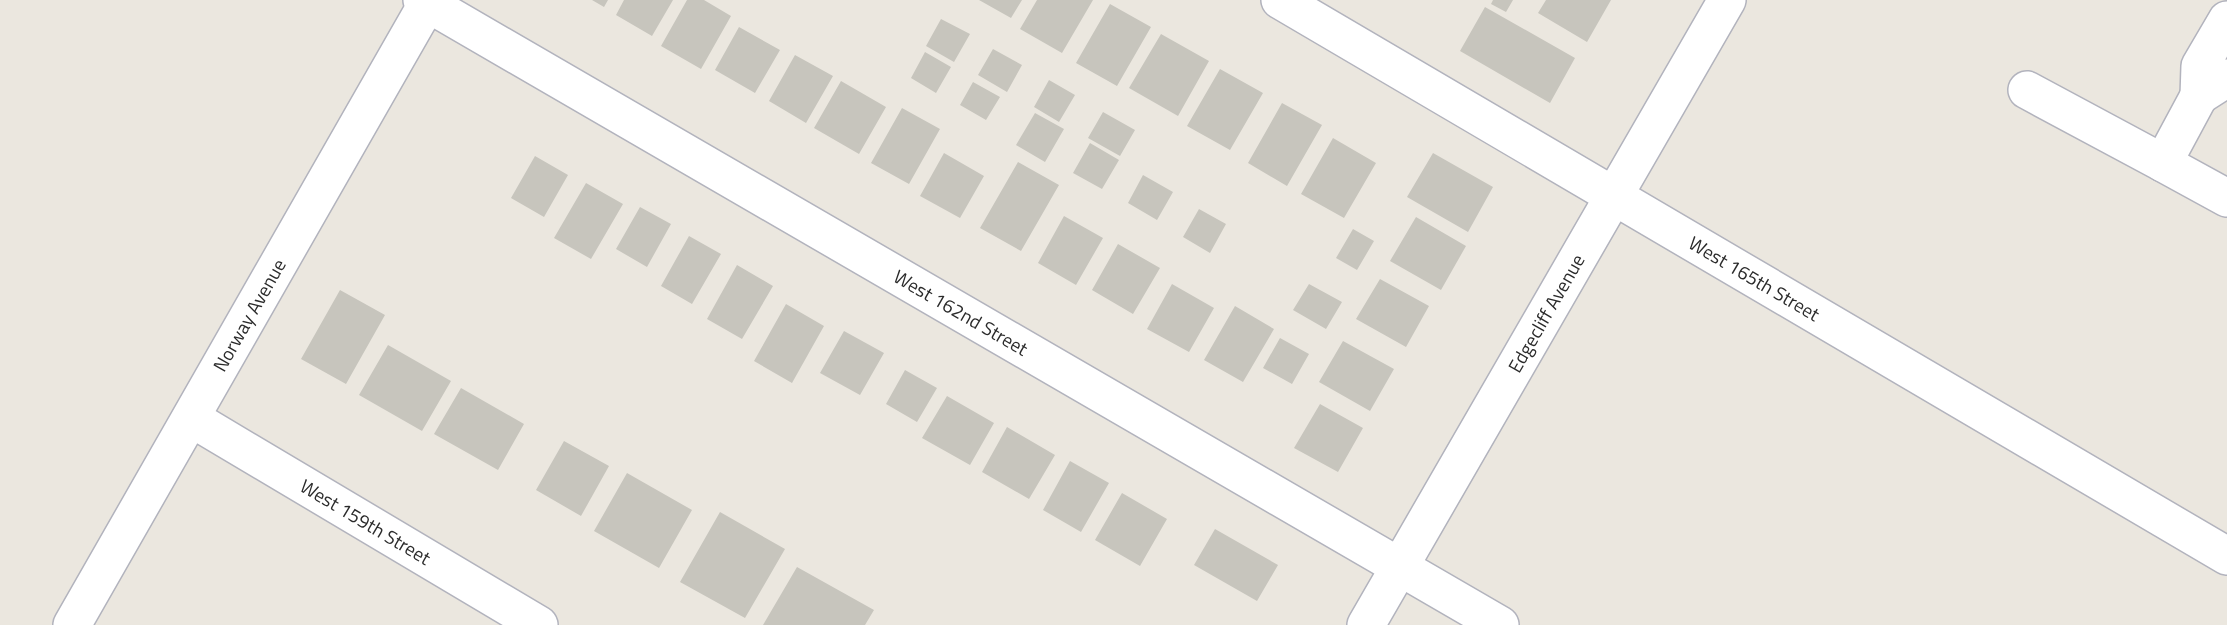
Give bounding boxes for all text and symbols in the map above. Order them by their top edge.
street label: West 165th Street [1683,228,1826,328]
street label: Edgecliff Avenue [1500,248,1591,378]
street label: Norway Avenue [205,253,293,377]
street label: West 162nd Street [889,262,1034,363]
street label: West 159th Street [295,471,437,572]

